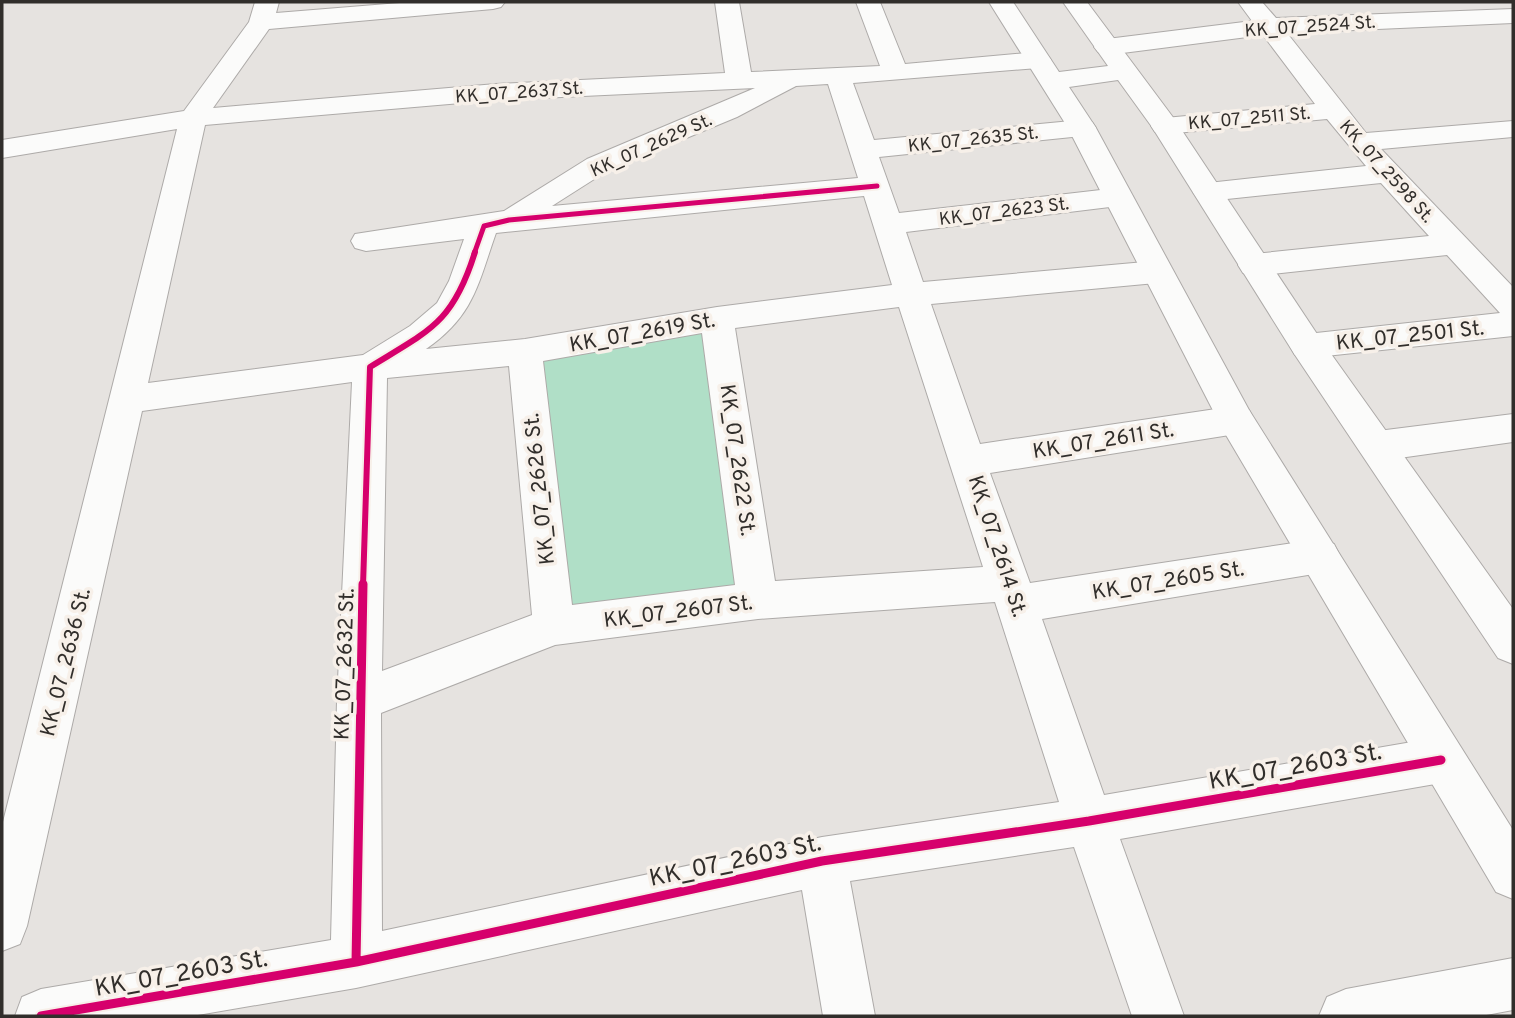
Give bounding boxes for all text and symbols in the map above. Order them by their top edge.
street label: KK_07_2524 St. [1244,11,1376,44]
street label: KK_07_2637 St. [454,78,584,109]
street label: KK_07_2511 St. [1187,103,1311,136]
street label: KK_07_2629 St. [587,109,716,183]
street label: KK_07_2598 St. [1334,116,1438,228]
street label: KK_07_2635 St. [907,122,1039,159]
street label: KK_07_2623 St. [938,193,1070,232]
street label: KK_07_2619 St. [567,307,717,360]
street label: KK_07_2501 St. [1335,315,1486,358]
street label: KK_07_2622 St. [713,383,761,538]
street label: KK_07_2626 St. [519,412,562,566]
street label: KK_07_2611 St. [1031,417,1176,466]
street label: KK_07_2614 St. [961,472,1032,621]
street label: KK_07_2605 St. [1090,556,1246,607]
street label: KK_07_2636 St. [35,585,98,739]
street label: KK_07_2632 St. [329,588,362,741]
street label: KK_07_2607 St. [602,590,754,635]
street label: KK_07_2603 St. [1207,738,1384,798]
street label: KK_07_2603 St. [647,829,824,895]
street label: KK_07_2603 St. [93,945,270,1005]

